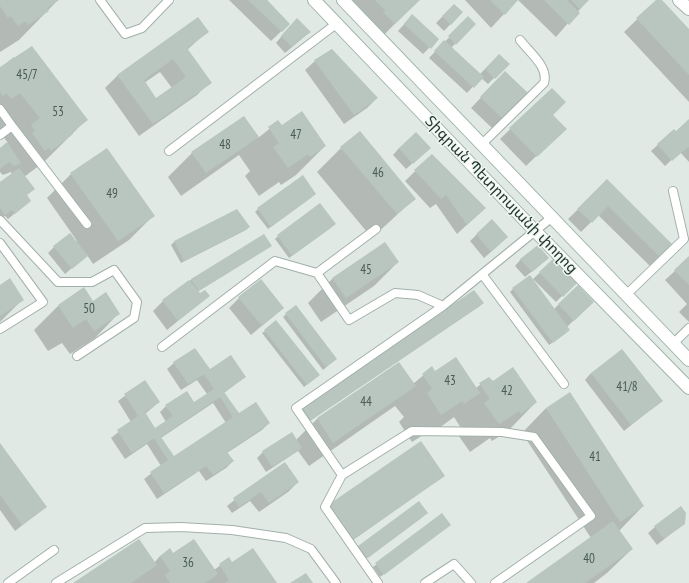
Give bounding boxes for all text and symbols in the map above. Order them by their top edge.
house number: 45/7 [16,67,38,83]
house number: 53 [52,104,64,120]
street label: Տիգրան Պետրոսյանի փողոց [421,112,581,278]
house number: 47 [290,127,302,143]
house number: 48 [219,137,231,153]
house number: 46 [372,165,384,181]
house number: 49 [106,186,118,202]
house number: 45 [360,262,372,278]
house number: 50 [83,301,95,317]
house number: 43 [444,373,456,389]
house number: 41/8 [616,379,638,395]
house number: 42 [501,383,513,399]
house number: 44 [360,394,372,410]
house number: 41 [589,449,601,465]
house number: 40 [583,551,595,567]
house number: 36 [182,555,194,571]

